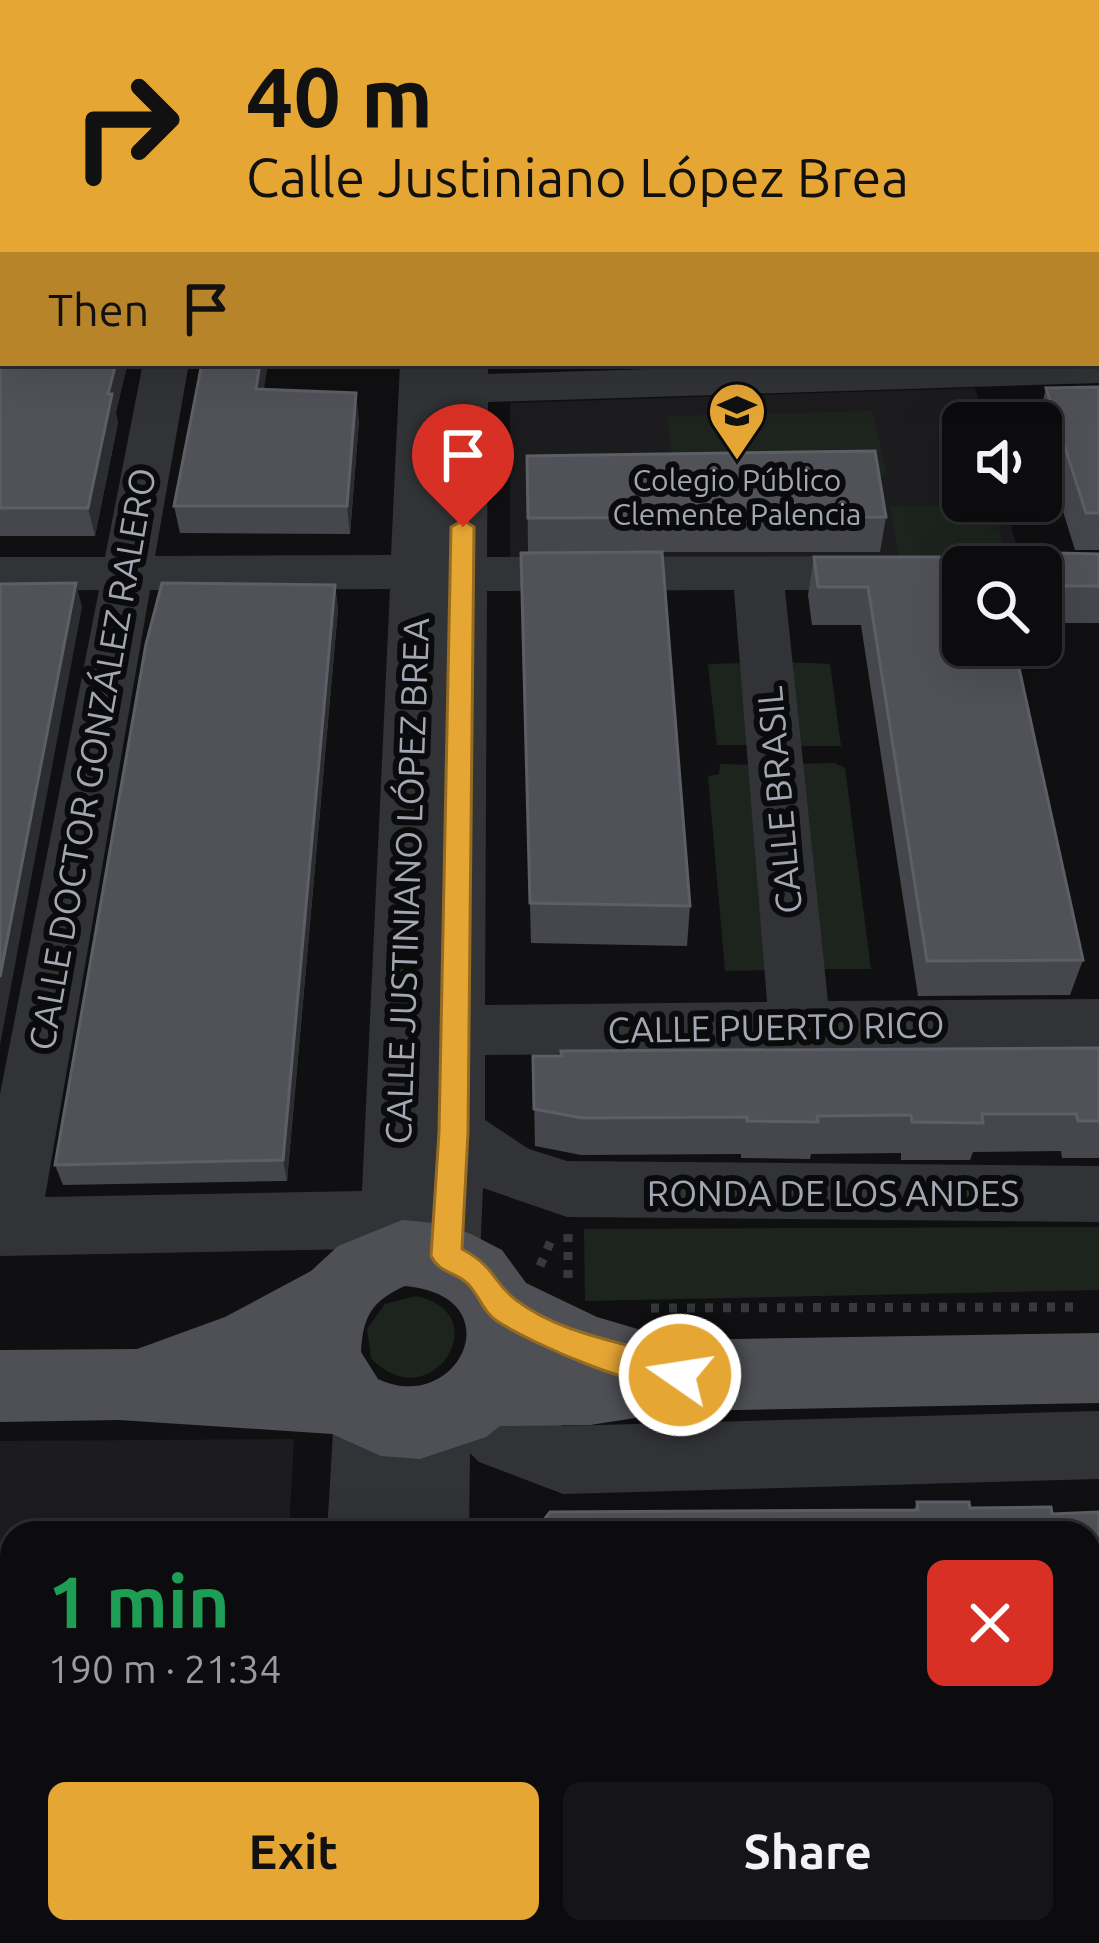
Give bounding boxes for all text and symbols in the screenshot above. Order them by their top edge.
icon: right [48,48,204,204]
text: 40 m [246,49,433,143]
text: Calle Justiniano López Brea [246,147,909,207]
icon: arrive [173,276,239,342]
text: Then [48,284,149,335]
school or university icon: Colegio Público Clemente Palencia [706,380,768,462]
map controls [942,402,1062,666]
button: sound [942,402,1062,522]
pin [412,404,514,527]
icon: arrive [430,422,496,488]
place label: Colegio Público Clemente Palencia [613,463,861,531]
street label: CALLE DOCTOR GONZÁLEZ RALERO [20,465,163,1053]
button: search [942,546,1062,666]
street label: CALLE JUSTINIANO LÓPEZ BREA [377,616,436,1145]
street label: CALLE BRASIL [748,685,809,915]
street label: CALLE PUERTO RICO [607,1003,945,1050]
street label: RONDA DE LOS ANDES [647,1172,1019,1213]
position arrow [617,1312,743,1438]
button: close [927,1560,1053,1686]
text: 1 min [48,1561,230,1642]
text: 190 m · 21:34 [48,1647,282,1690]
button: Exit [48,1782,539,1920]
button: Share [563,1782,1053,1920]

